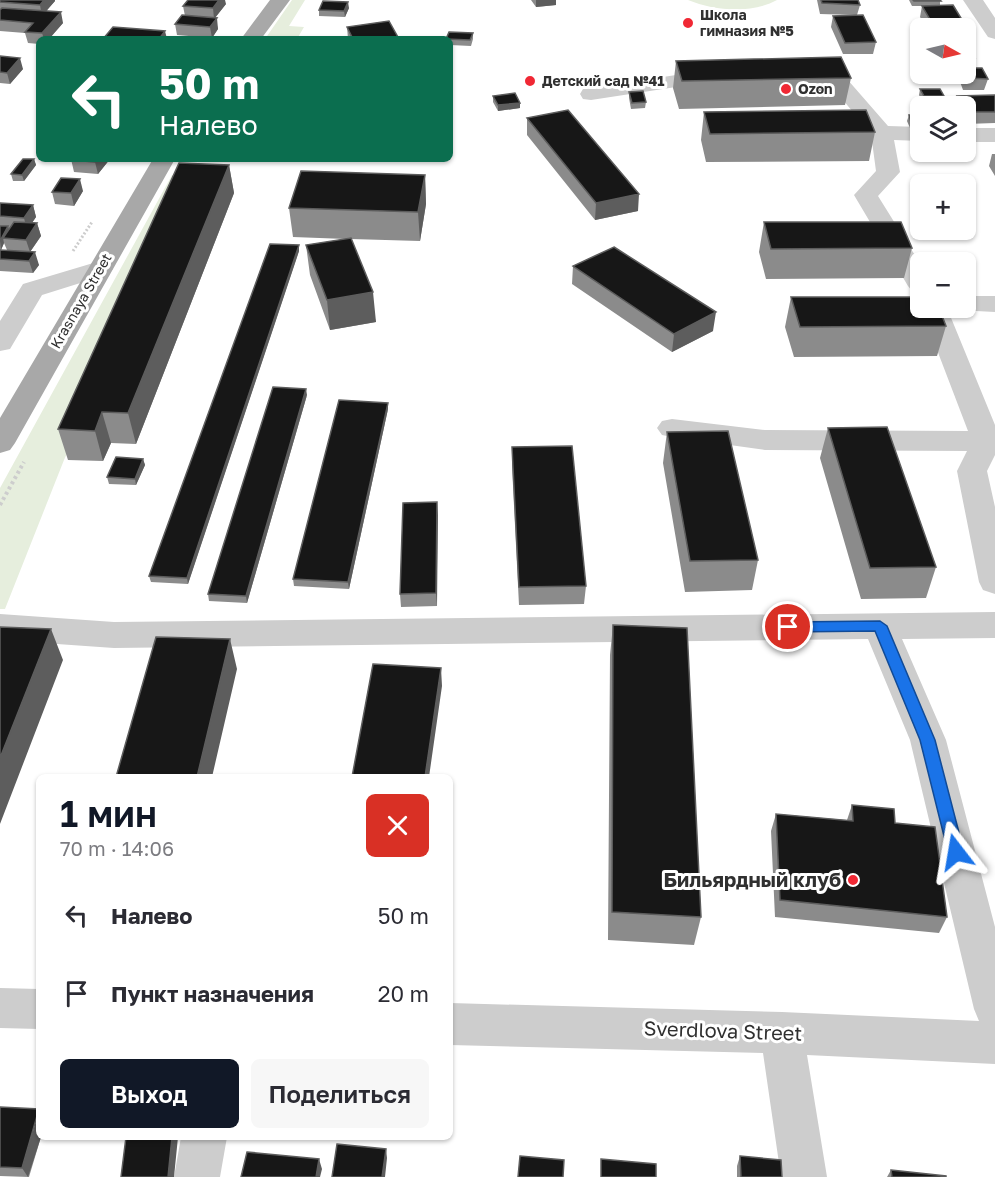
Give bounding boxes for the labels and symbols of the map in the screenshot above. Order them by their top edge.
place label: Школа гимназия №5 [700,6,794,39]
marker: Школа гимназия №5 [681,16,695,30]
north arrow [910,18,976,84]
place label: Детский сад №41 [542,72,664,89]
marker: Детский сад №41 [523,74,537,88]
place label: Ozon [798,80,833,97]
marker: Ozon [779,82,793,96]
street label: Krasnaya Street [46,250,115,351]
pin [762,601,813,652]
position arrow [924,820,988,884]
place label: Бильярдный клуб [663,867,841,891]
marker: Бильярдный клуб [846,873,860,887]
street label: Sverdlova Street [643,1015,803,1045]

